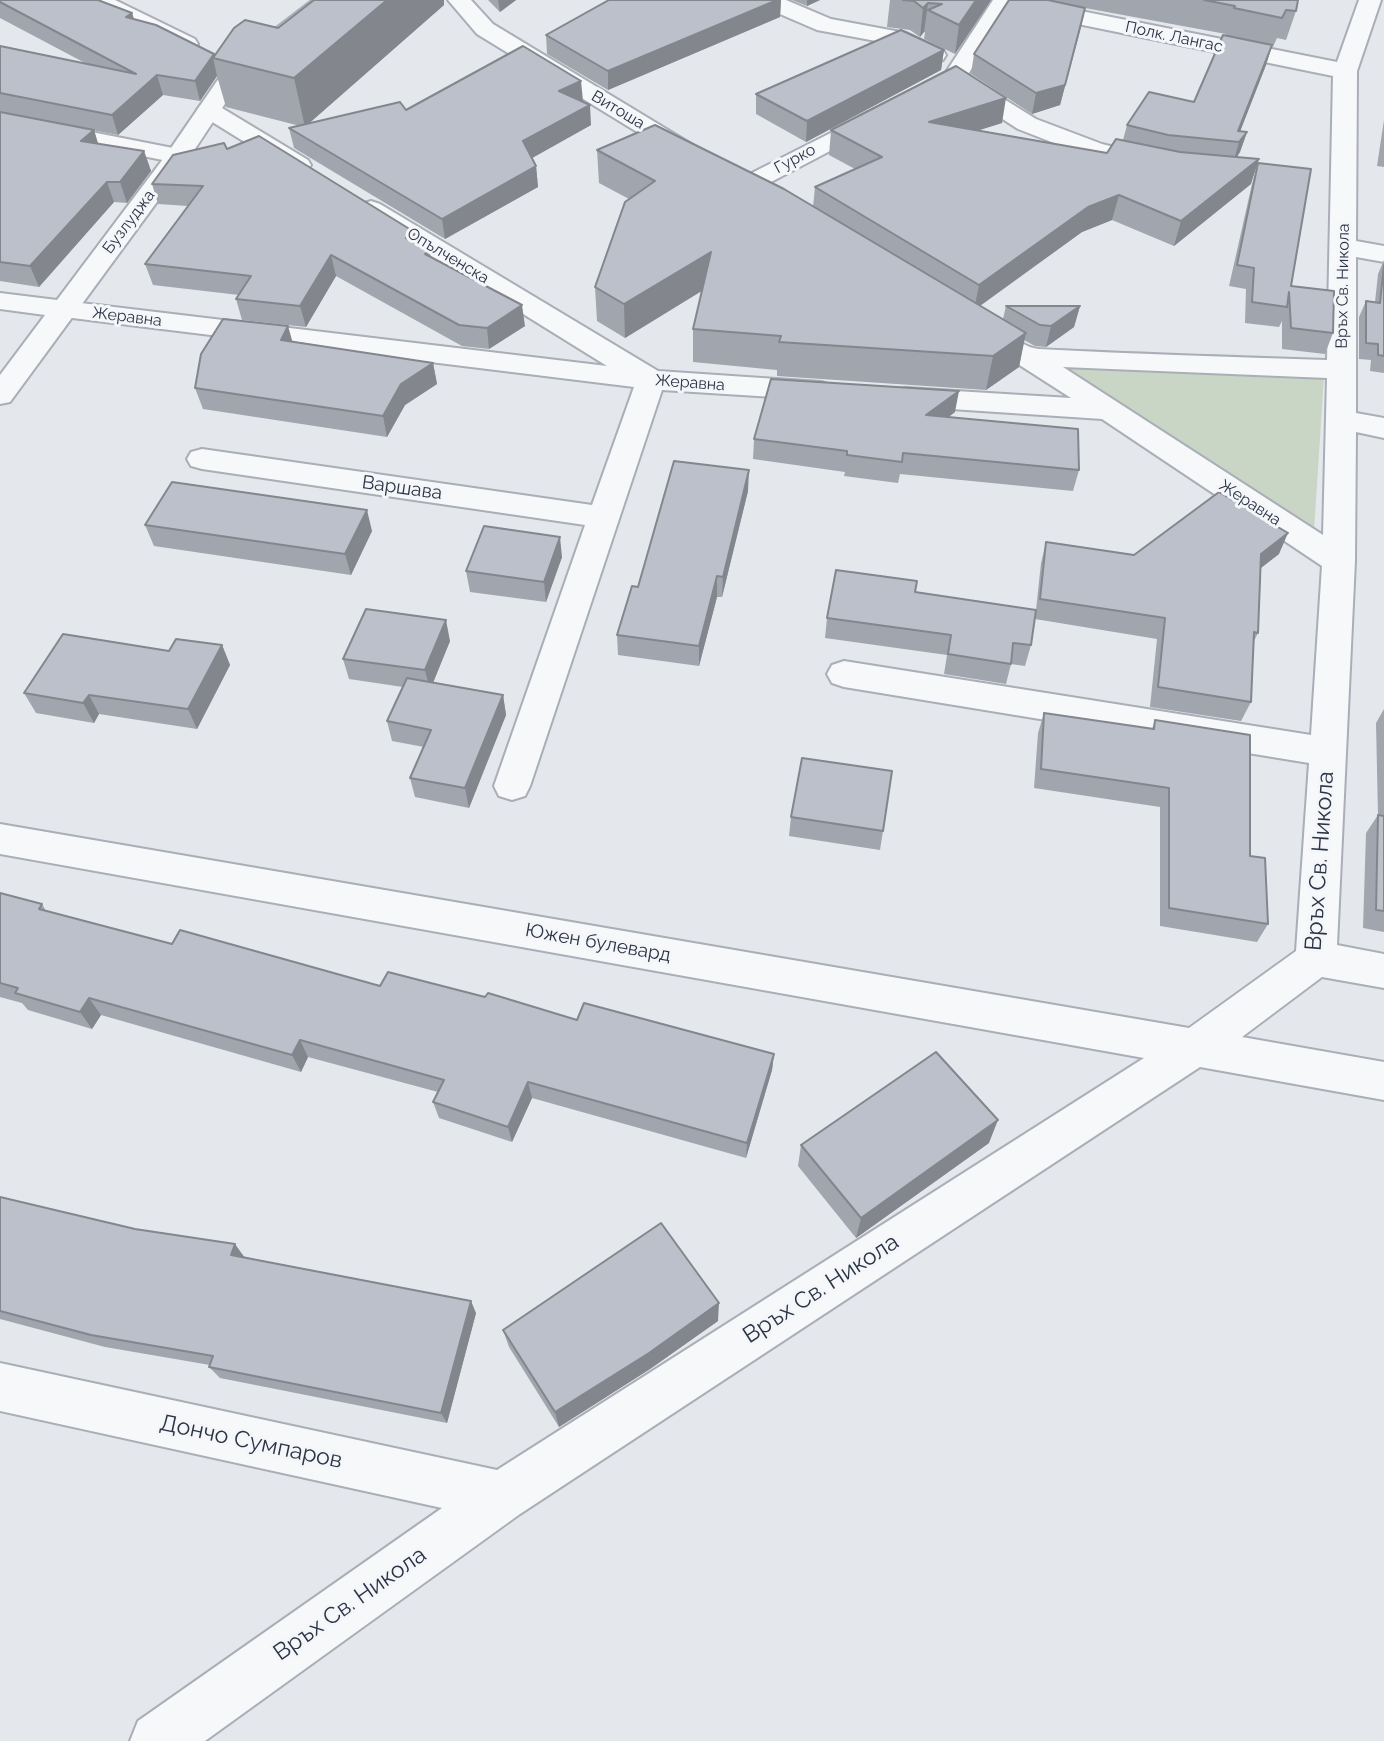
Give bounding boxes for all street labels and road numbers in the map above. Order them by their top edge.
street label: Полк. Лангас [1124,17,1224,57]
street label: Витоша [588,87,648,133]
street label: Гурко [771,140,819,178]
street label: Бузлуджа [99,186,159,258]
street label: Връх Св. Никола [1332,223,1354,349]
street label: Опълченска [403,224,493,288]
street label: Жеравна [91,303,163,331]
street label: Жеравна [654,371,726,395]
street label: Варшава [360,471,444,505]
street label: Жеравна [1215,476,1285,530]
street label: Връх Св. Никола [1300,770,1340,952]
street label: Южен булевард [523,919,673,967]
street label: Връх Св. Никола [738,1228,904,1350]
street label: Дончо Сумпаров [157,1409,345,1475]
street label: Връх Св. Никола [268,1541,432,1667]

